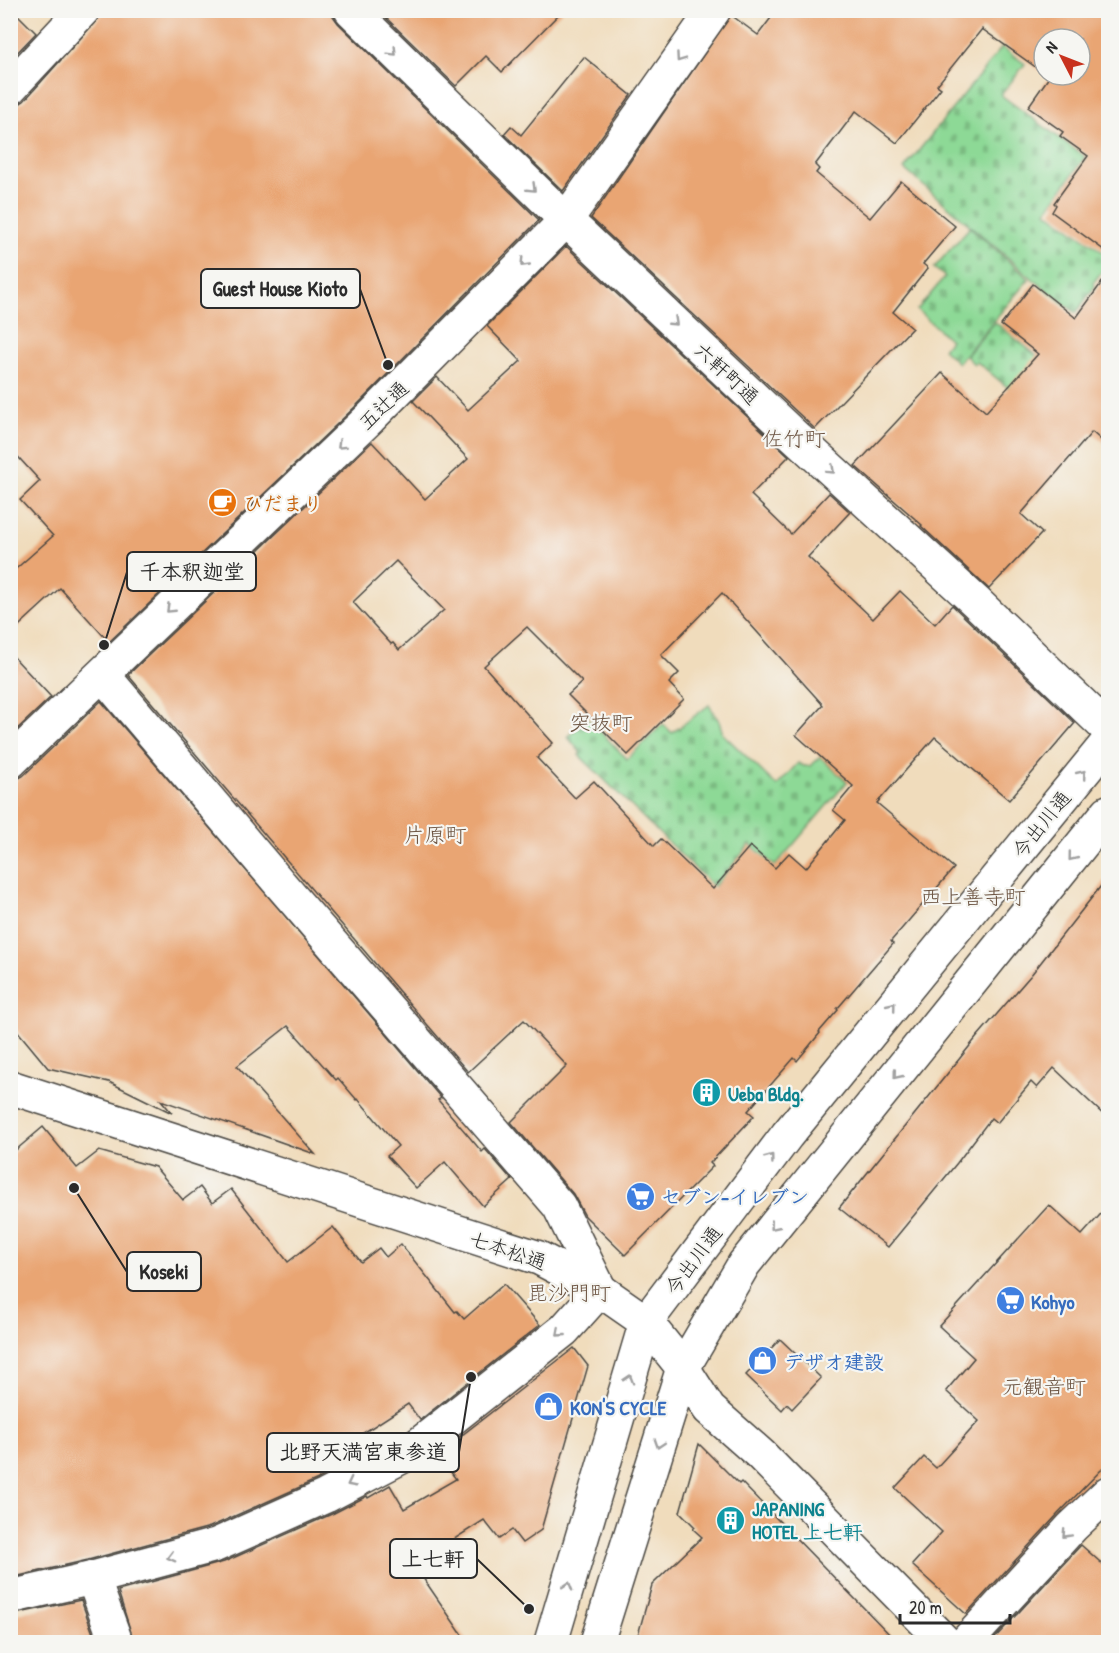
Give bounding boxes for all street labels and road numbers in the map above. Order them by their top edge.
street label: 六軒町通 [689,336,765,410]
street label: 五辻通 [352,374,414,436]
street label: 今出川通 [1005,784,1077,864]
street label: 今出川通 [658,1220,728,1300]
street label: 七本松通 [466,1224,550,1276]

